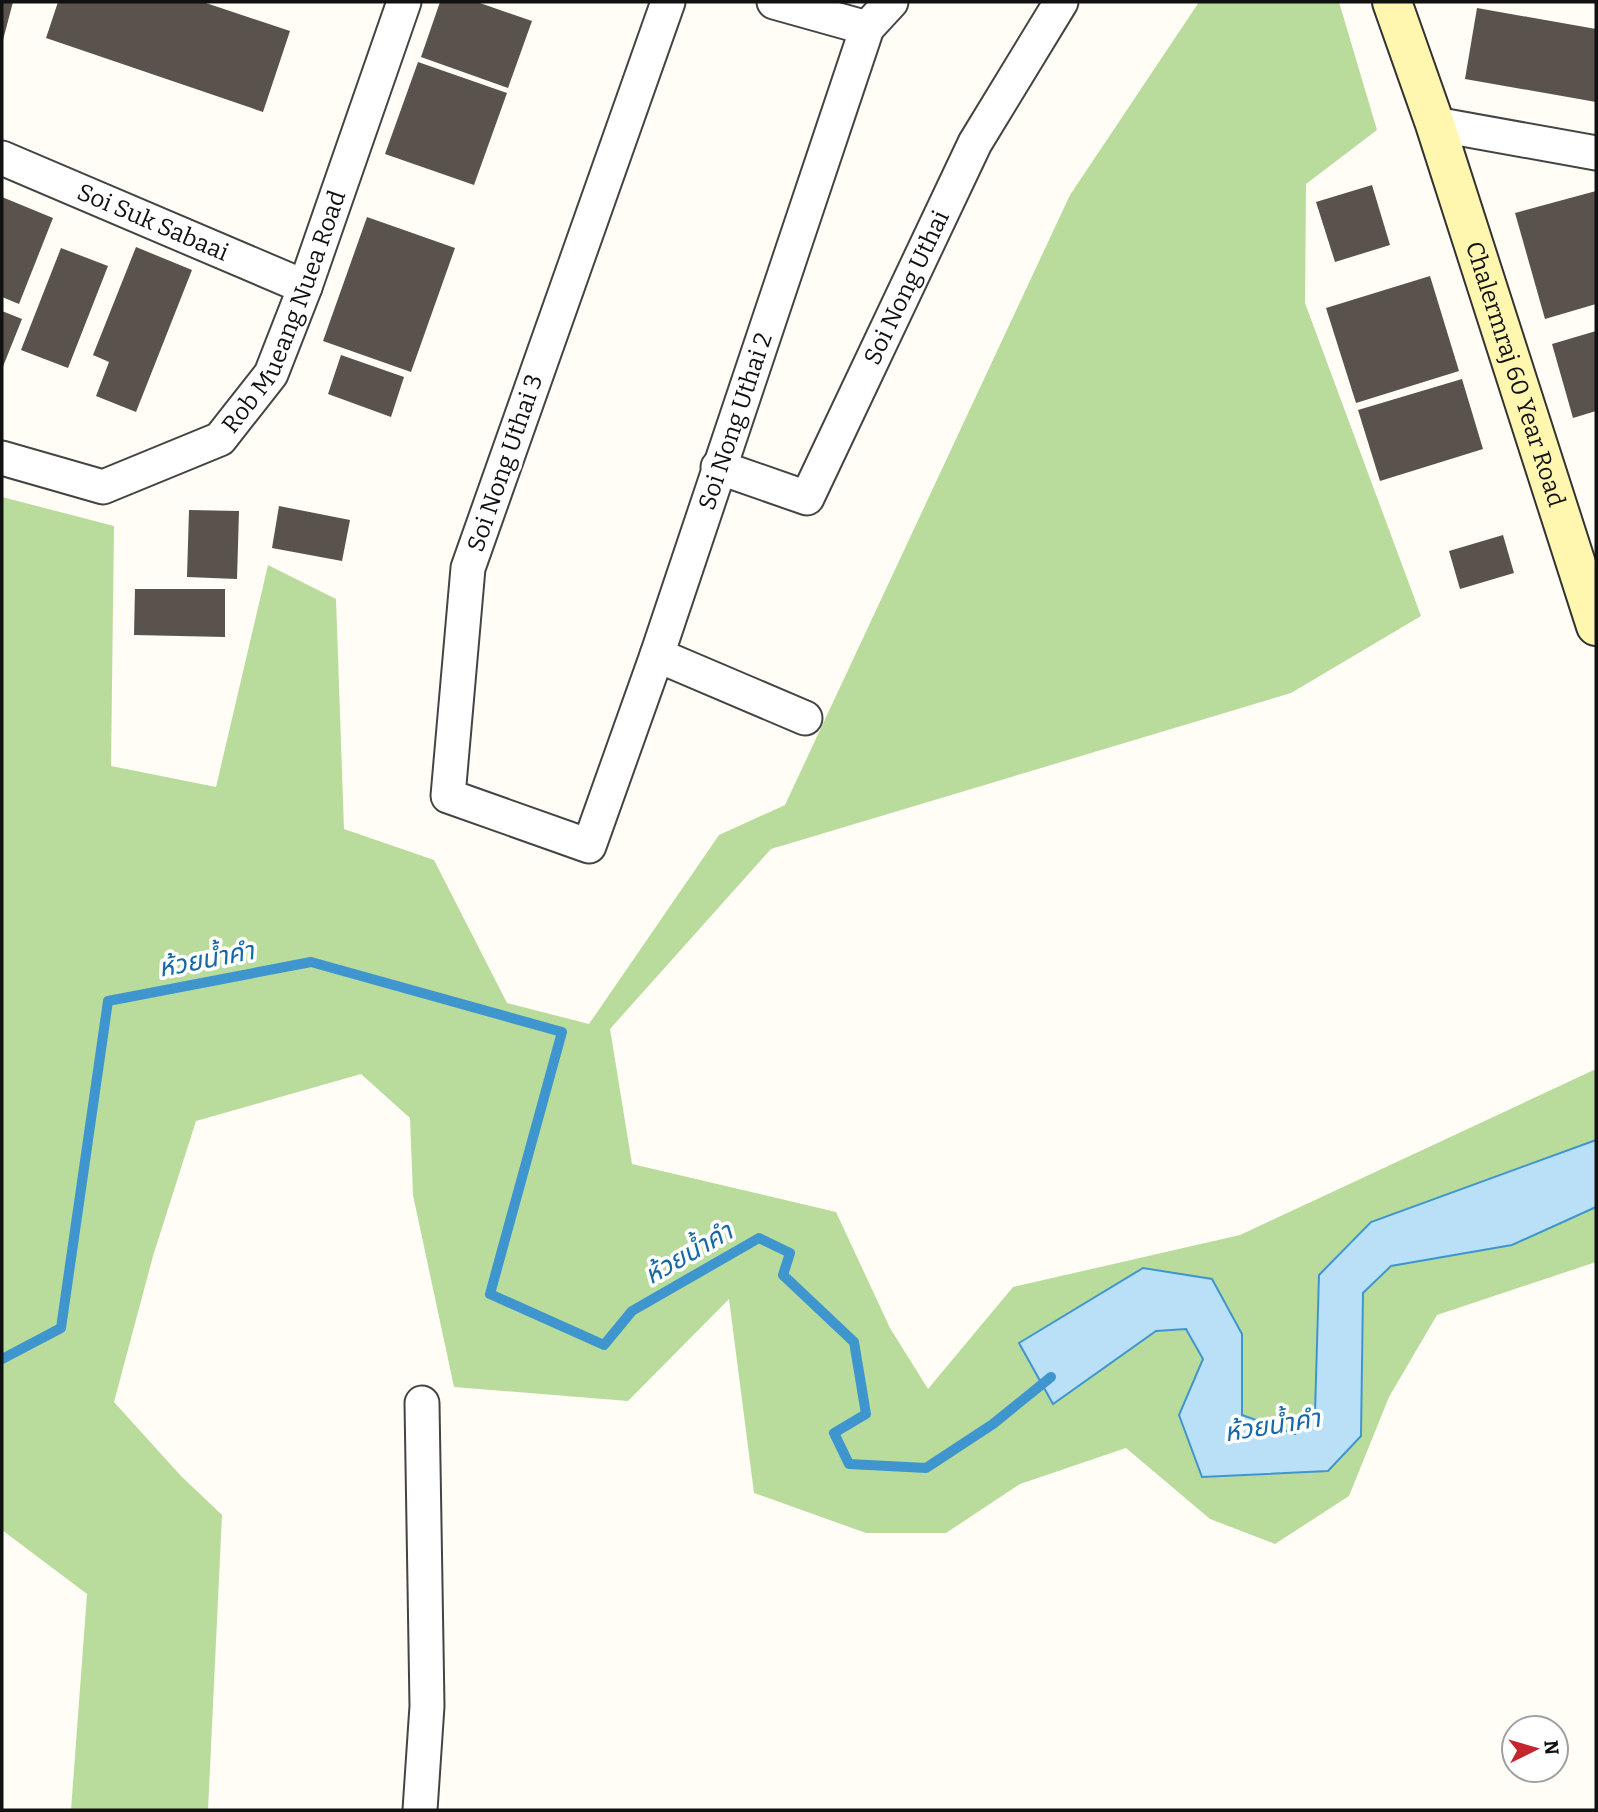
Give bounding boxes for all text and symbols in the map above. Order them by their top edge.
street label: Soi Suk Sabaai [73,178,233,267]
street label: Rob Mueang Nuea Road [216,187,351,438]
street label: Soi Nong Uthai [858,206,955,369]
street label: Chalermraj 60 Year Road [1460,238,1571,510]
street label: Soi Nong Uthai 2 [693,329,778,513]
street label: Soi Nong Uthai 3 [462,371,548,555]
water label: ห้วยน้ำคำ [155,932,258,984]
water label: ห้วยน้ำคำ [637,1213,739,1291]
water label: ห้วยน้ำคำ [1222,1399,1324,1448]
north arrow [1500,1714,1570,1784]
text: N [1539,1739,1564,1756]

